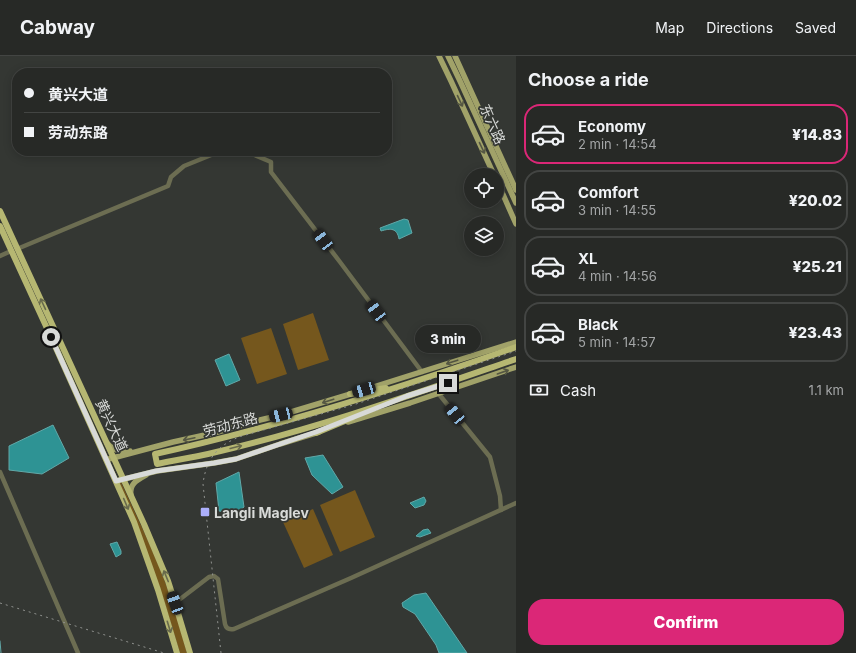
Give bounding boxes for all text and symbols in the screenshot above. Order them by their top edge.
text: Cabway [20,16,95,39]
text: Map [655,19,684,36]
text: Directions [706,19,773,36]
text: Saved [795,19,836,36]
text: Choose a ride [528,69,649,90]
text: 黄兴大道 [48,85,108,104]
one-way arrow [457,94,464,106]
street label: 东六路 [477,101,509,147]
icon: car [530,116,566,152]
text: Economy [578,117,646,136]
text: 劳动东路 [48,123,108,142]
text: ¥14.83 [792,125,842,144]
text: 2 min · 14:54 [578,136,657,152]
one-way arrow [479,141,486,153]
map controls [464,168,504,256]
button: locate [464,168,504,208]
icon: car [530,182,566,218]
text: Comfort [578,183,639,202]
text: ¥20.02 [789,191,842,210]
text: 3 min · 14:55 [578,202,656,218]
button: layers [464,216,504,256]
car [311,227,335,253]
icon: car [530,248,566,284]
text: XL [578,249,598,268]
text: ¥25.21 [793,257,842,276]
text: 4 min · 14:56 [578,268,657,284]
car [364,298,388,324]
one-way arrow [39,299,46,311]
icon: car [530,314,566,350]
text: Black [578,315,618,334]
text: ¥23.43 [789,323,842,342]
callout: 3 min [415,325,481,353]
route start [42,328,60,346]
text: 3 min [430,331,466,347]
text: 5 min · 14:57 [578,334,656,350]
one-way arrow [446,359,459,366]
one-way arrow [496,367,508,375]
route end [439,374,457,392]
icon: cash [528,379,550,401]
car [351,381,377,399]
text: Cash [560,381,596,400]
text: 1.1 km [809,382,844,398]
street label: 黄兴大道 [92,396,132,454]
one-way arrow [322,398,335,405]
car [443,401,467,427]
car [268,406,294,424]
street label: 劳动东路 [201,409,259,439]
one-way arrow [183,435,196,443]
one-way arrow [229,443,242,450]
one-way arrow [123,498,130,510]
place label: Langli Maglev [214,504,309,521]
marker: Langli Maglev [199,506,211,518]
one-way arrow [161,570,169,582]
car [165,590,185,616]
button: Confirm [528,599,844,645]
one-way arrow [166,620,173,633]

